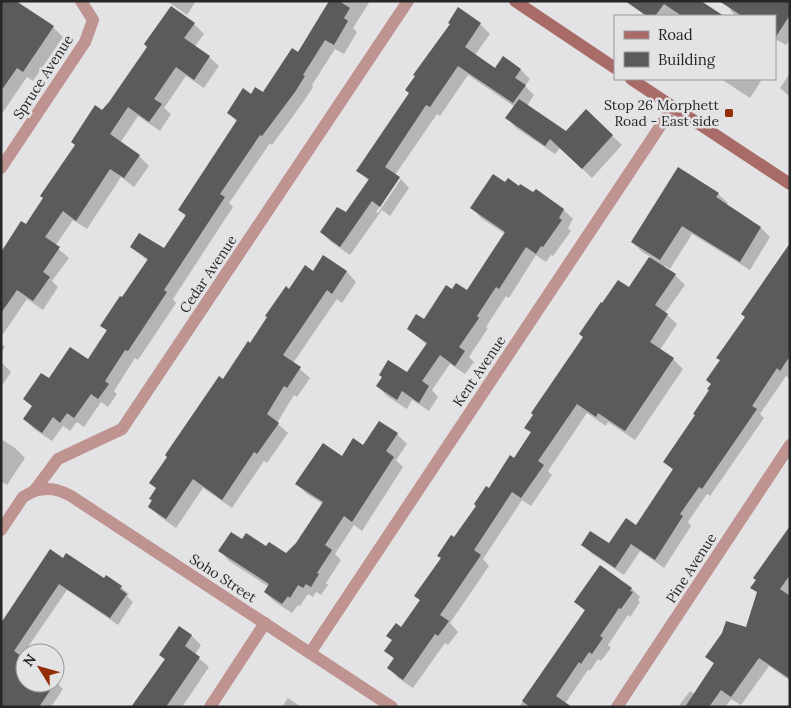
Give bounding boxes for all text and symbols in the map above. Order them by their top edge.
legend [614,15,776,80]
text: Road [658,25,693,44]
street label: Spruce Avenue [9,31,77,122]
text: Building [658,50,716,69]
place label: Stop 26 Morphett Road - East side [604,96,720,130]
marker: Stop 26 Morphett Road - East side [723,107,735,119]
street label: Cedar Avenue [175,231,241,316]
street label: Kent Avenue [449,332,510,410]
street label: Pine Avenue [662,529,720,606]
street label: Soho Street [186,550,260,607]
north arrow [15,643,65,693]
text: N [19,650,40,670]

